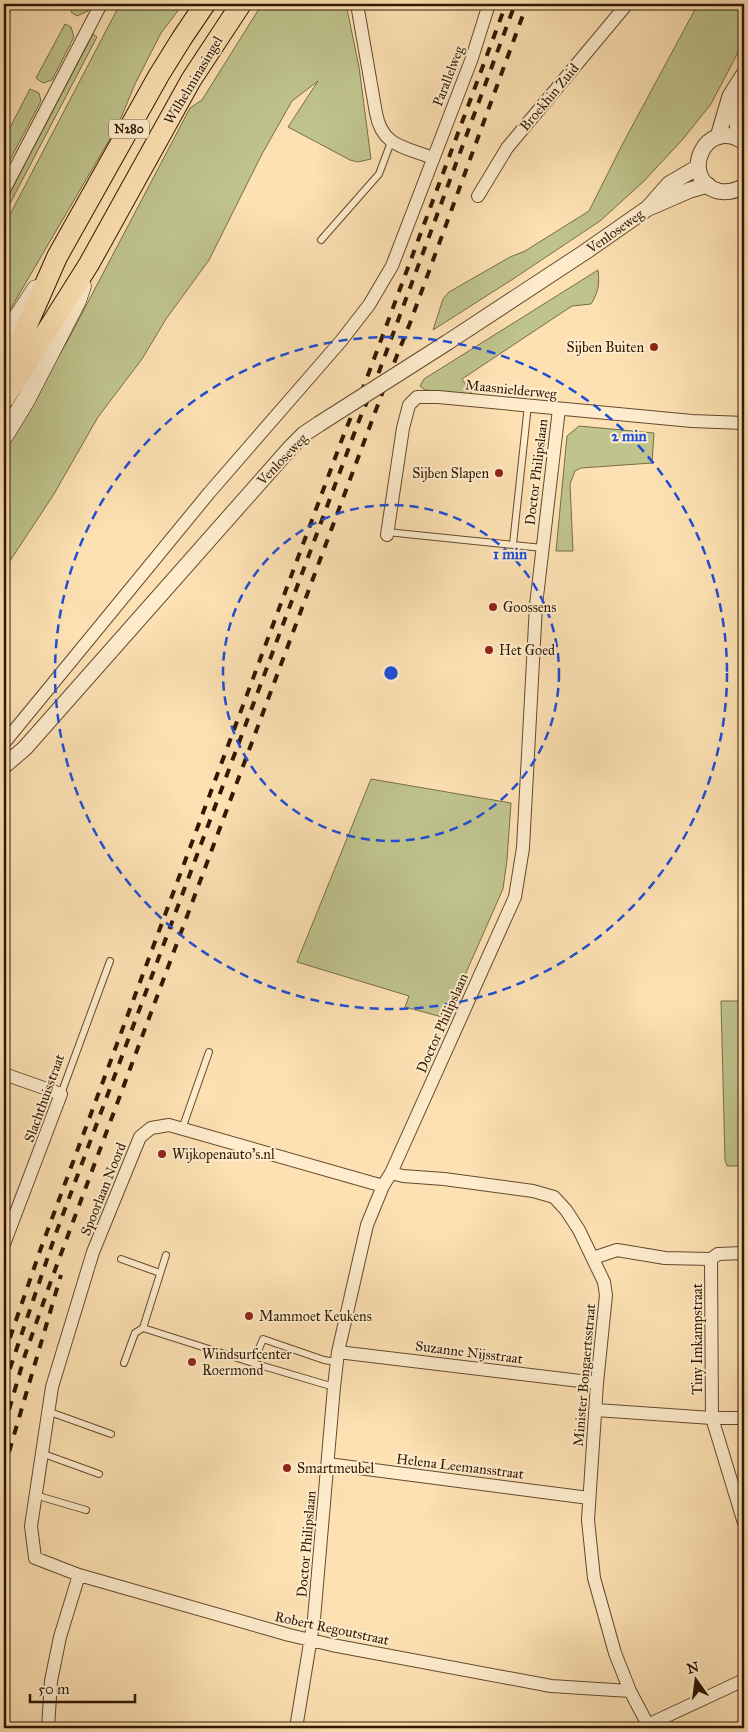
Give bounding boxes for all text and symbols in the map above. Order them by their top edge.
street label: Wilhelminasingel [160,33,227,128]
street label: Parallelweg [429,43,468,109]
street label: Broekhin Zuid [516,60,583,135]
road number: N280 [109,120,149,138]
street label: Venloseweg [583,205,647,258]
place label: Sijben Buiten [567,339,644,356]
marker: Sijben Buiten [648,341,660,353]
street label: Maasnielderweg [464,376,558,403]
street label: Doctor Philipslaan [522,417,552,526]
text: 2 min [611,427,648,445]
street label: Venloseweg [253,430,312,489]
place label: Sijben Slapen [412,465,489,482]
marker: Sijben Slapen [493,467,505,479]
text: 1 min [493,545,528,563]
place label: Goossens [503,599,556,616]
marker: Goossens [487,601,499,613]
place label: Het Goed [499,642,555,659]
marker: Het Goed [483,644,495,656]
centre of rings [382,664,400,682]
street label: Doctor Philipslaan [413,970,472,1076]
street label: Slachthuisstraat [21,1052,68,1145]
street label: Spoorlaan Noord [77,1140,130,1238]
place label: Wijkopenauto's.nl [172,1146,275,1163]
marker: Wijkopenauto's.nl [156,1148,168,1160]
street label: Tiny Imkampstraat [689,1283,706,1395]
street label: Minister Bongaertsstraat [570,1303,599,1447]
place label: Mammoet Keukens [259,1308,372,1325]
marker: Mammoet Keukens [243,1310,255,1322]
street label: Suzanne Nijsstraat [414,1337,524,1368]
place label: Windsurfcenter Roermond [202,1346,292,1379]
marker: Windsurfcenter Roermond [186,1356,198,1368]
street label: Helena Leemansstraat [395,1450,525,1483]
place label: Smartmeubel [297,1460,375,1477]
marker: Smartmeubel [281,1462,293,1474]
street label: Doctor Philipslaan [293,1490,320,1598]
street label: Robert Regoutstraat [273,1608,391,1649]
north arrow [670,1654,720,1704]
text: N [685,1658,701,1678]
scale bar [30,1672,135,1704]
text: 50 m [38,1680,70,1698]

